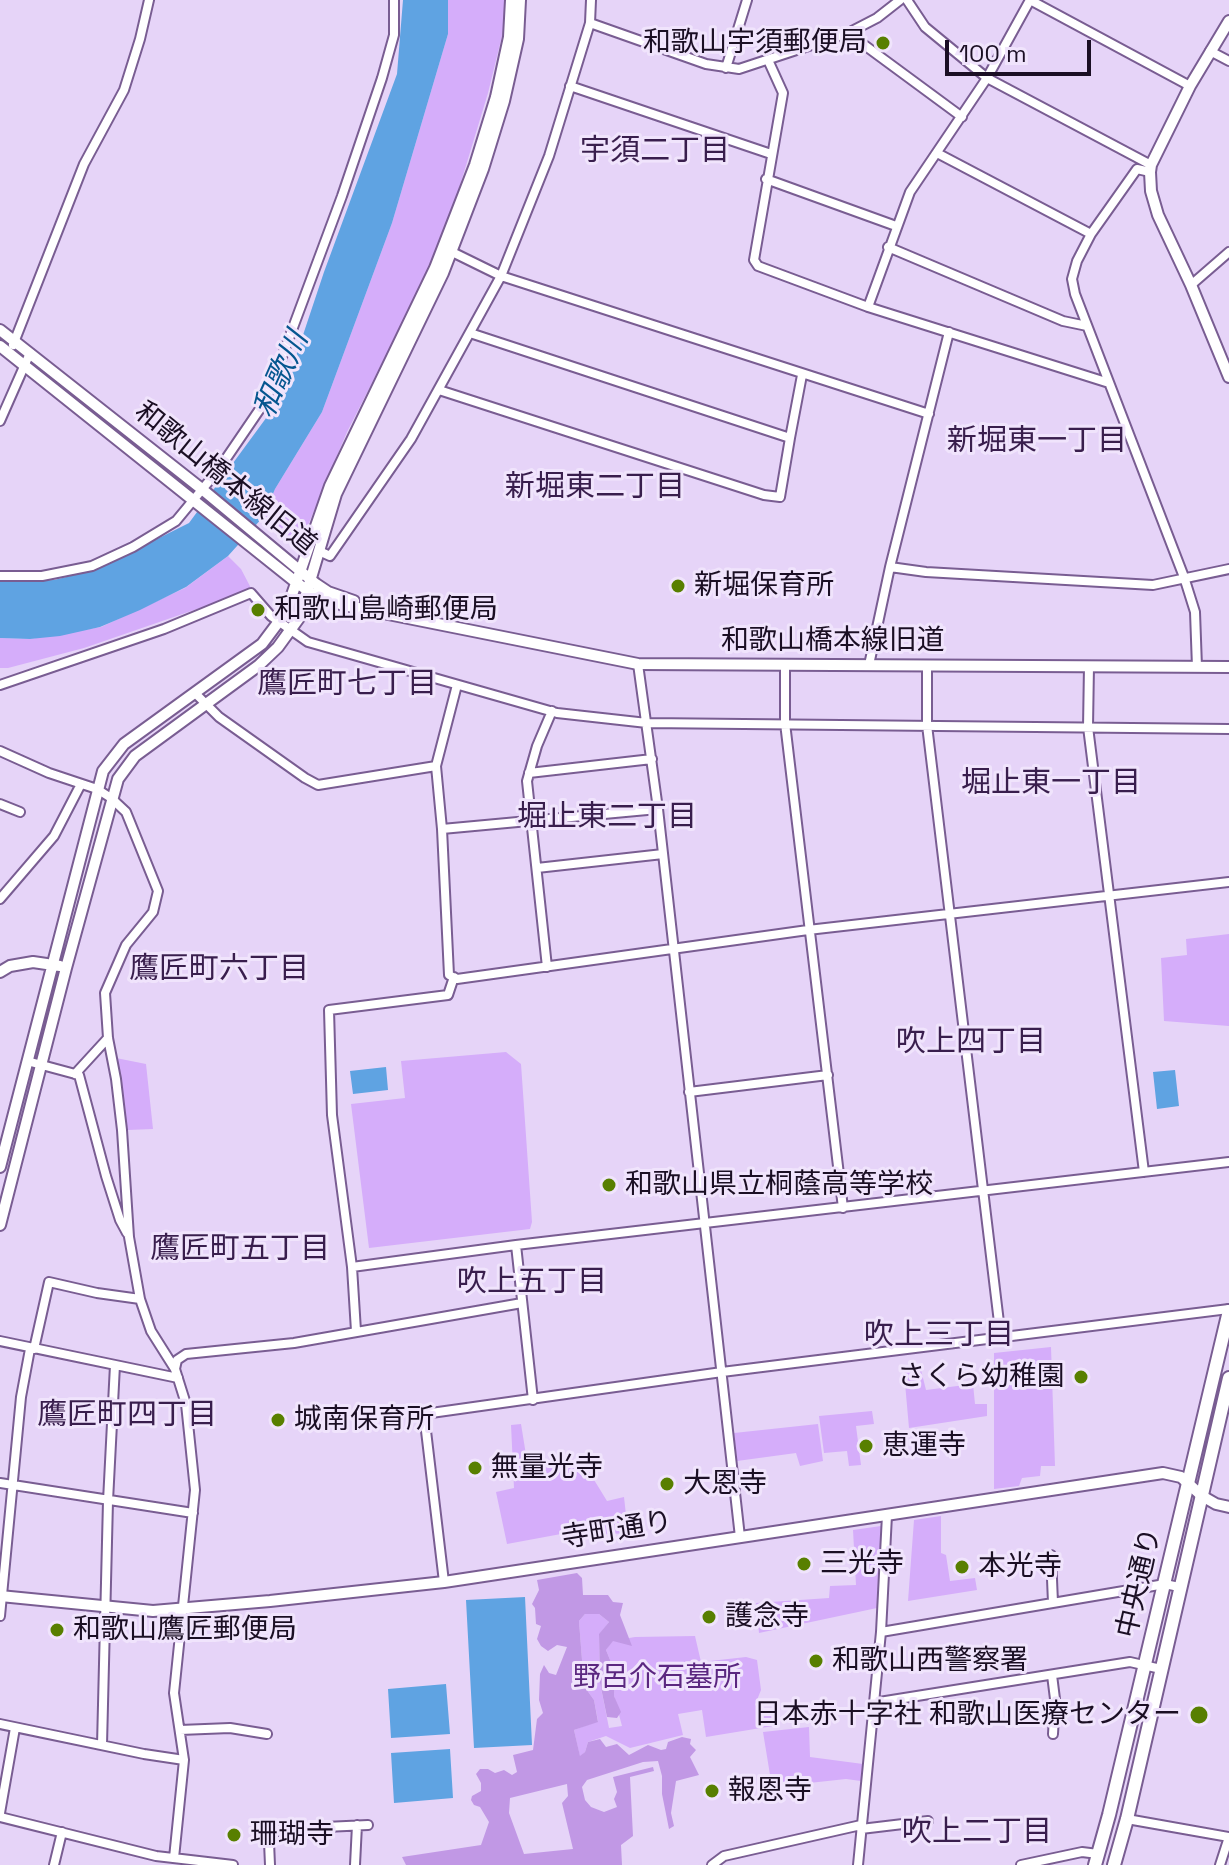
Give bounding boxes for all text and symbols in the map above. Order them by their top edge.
scale bar [949,24,1095,74]
place label: 和歌山宇須郵便局 [643,26,867,60]
marker: 和歌山宇須郵便局 [874,34,892,52]
text: 100 m [959,38,1027,69]
district label: 宇須二丁目 [580,134,730,170]
water label: 和歌川 [247,327,317,423]
street label: 和歌山橋本線旧道 [127,395,323,563]
district label: 新堀東一丁目 [947,424,1127,460]
district label: 新堀東二丁目 [505,470,685,506]
place label: 新堀保育所 [694,569,834,603]
marker: 新堀保育所 [669,577,687,595]
place label: 和歌山島崎郵便局 [274,593,498,627]
marker: 和歌山島崎郵便局 [249,601,267,619]
street label: 和歌山橋本線旧道 [721,624,945,658]
district label: 鷹匠町七丁目 [257,667,437,703]
district label: 堀止東一丁目 [961,766,1141,802]
district label: 堀止東二丁目 [517,800,697,836]
district label: 鷹匠町六丁目 [129,952,309,988]
district label: 吹上四丁目 [896,1025,1046,1061]
place label: 和歌山県立桐蔭高等学校 [625,1168,933,1202]
marker: 和歌山県立桐蔭高等学校 [600,1176,618,1194]
district label: 鷹匠町五丁目 [150,1232,330,1268]
district label: 吹上五丁目 [457,1265,607,1301]
district label: 吹上三丁目 [864,1318,1014,1354]
place label: さくら幼稚園 [897,1360,1065,1394]
marker: さくら幼稚園 [1072,1368,1090,1386]
district label: 鷹匠町四丁目 [37,1398,217,1434]
place label: 城南保育所 [294,1403,434,1437]
marker: 城南保育所 [269,1411,287,1429]
place label: 恵運寺 [882,1429,966,1463]
marker: 恵運寺 [857,1437,875,1455]
place label: 無量光寺 [491,1451,603,1485]
marker: 無量光寺 [466,1459,484,1477]
place label: 大恩寺 [683,1467,767,1501]
marker: 大恩寺 [658,1475,676,1493]
street label: 寺町通り [559,1506,675,1556]
street label: 中央通り [1111,1525,1169,1641]
place label: 三光寺 [820,1547,904,1581]
place label: 本光寺 [978,1550,1062,1584]
marker: 三光寺 [795,1555,813,1573]
marker: 本光寺 [953,1558,971,1576]
place label: 護念寺 [725,1600,809,1634]
marker: 護念寺 [700,1608,718,1626]
place label: 和歌山鷹匠郵便局 [73,1613,297,1647]
marker: 和歌山鷹匠郵便局 [48,1621,66,1639]
place label: 和歌山西警察署 [832,1644,1028,1678]
marker: 和歌山西警察署 [807,1652,825,1670]
park label: 野呂介石墓所 [573,1661,741,1695]
place label: 日本赤十字社 和歌山医療センター [754,1698,1181,1732]
marker: 日本赤十字社 和歌山医療センター [1188,1704,1210,1726]
place label: 報恩寺 [728,1774,812,1808]
marker: 報恩寺 [703,1782,721,1800]
district label: 吹上二丁目 [902,1815,1052,1851]
place label: 珊瑚寺 [250,1818,334,1852]
marker: 珊瑚寺 [225,1826,243,1844]

